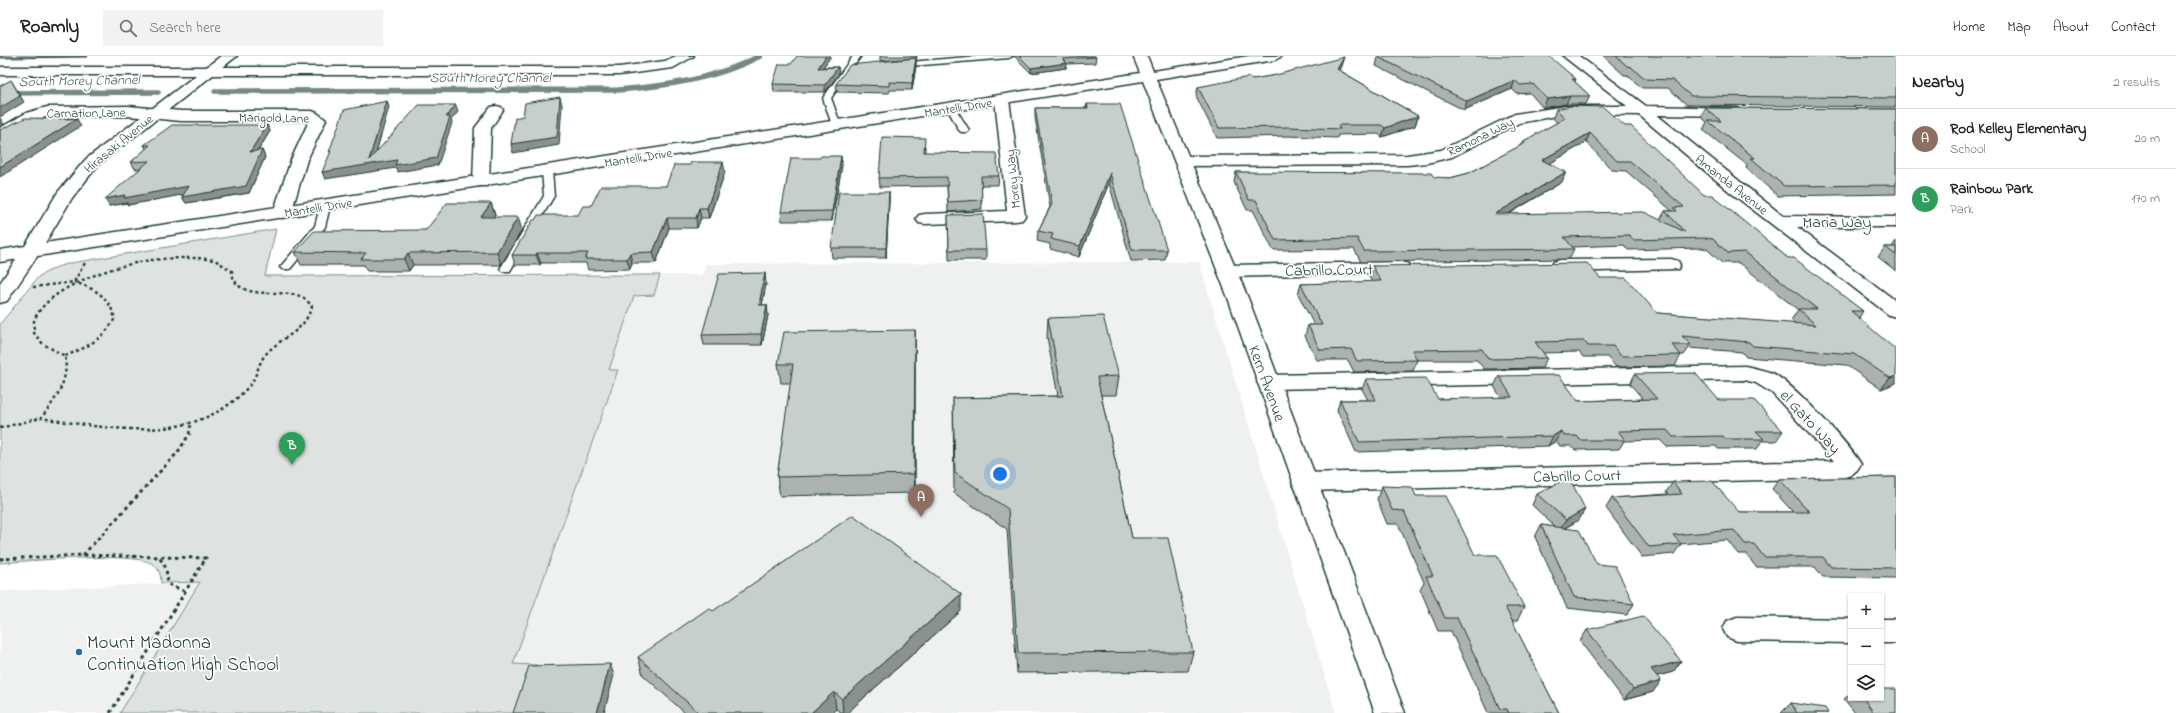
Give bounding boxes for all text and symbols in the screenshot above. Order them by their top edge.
search box [103,10,383,46]
text: Roamly [20,14,79,41]
icon: search [117,17,139,39]
text: Search here [149,17,221,39]
text: Home [1953,17,1985,38]
text: Map [2007,17,2031,38]
text: About [2053,17,2089,38]
text: Contact [2111,17,2156,38]
water label: South Morey Channel [429,68,552,89]
water label: South Morey Channel [18,70,141,93]
text: Nearby [1912,70,1964,95]
text: 2 results [2113,73,2160,92]
street label: Mantelli Drive [923,94,994,123]
street label: Carnation Lane [46,103,126,124]
street label: Marigold Lane [239,108,309,130]
street label: Hirasaki Avenue [80,110,158,178]
street label: Ramona Way [1444,113,1518,163]
text: Rod Kelley Elementary [1950,118,2086,140]
text: A [1921,129,1929,148]
text: 20 m [2135,129,2160,148]
text: School [1950,140,1986,159]
street label: Mantelli Drive [603,144,674,173]
street label: Morey Way [1001,148,1027,209]
street label: Amanda Avenue [1691,151,1772,220]
text: Rainbow Park [1950,178,2033,200]
text: B [1921,189,1929,208]
text: 170 m [2132,189,2160,208]
street label: Mantelli Drive [283,194,354,223]
text: Park [1950,200,1974,219]
street label: Maria Way [1803,211,1871,235]
street label: Cabrillo Court [1285,258,1374,284]
street label: Kern Avenue [1241,342,1291,426]
street label: el Gato Way [1773,385,1846,460]
pin: B [279,432,305,465]
your location [990,464,1010,484]
street label: Cabrillo Court [1533,464,1622,490]
pin: A [908,484,934,517]
map controls [1848,593,1884,701]
button: + [1848,593,1884,629]
button: − [1848,629,1884,665]
place label: Mount Madonna Continuation High School [87,630,279,681]
marker: Mount Madonna Continuation High School [74,647,84,657]
button: layers [1848,665,1884,701]

